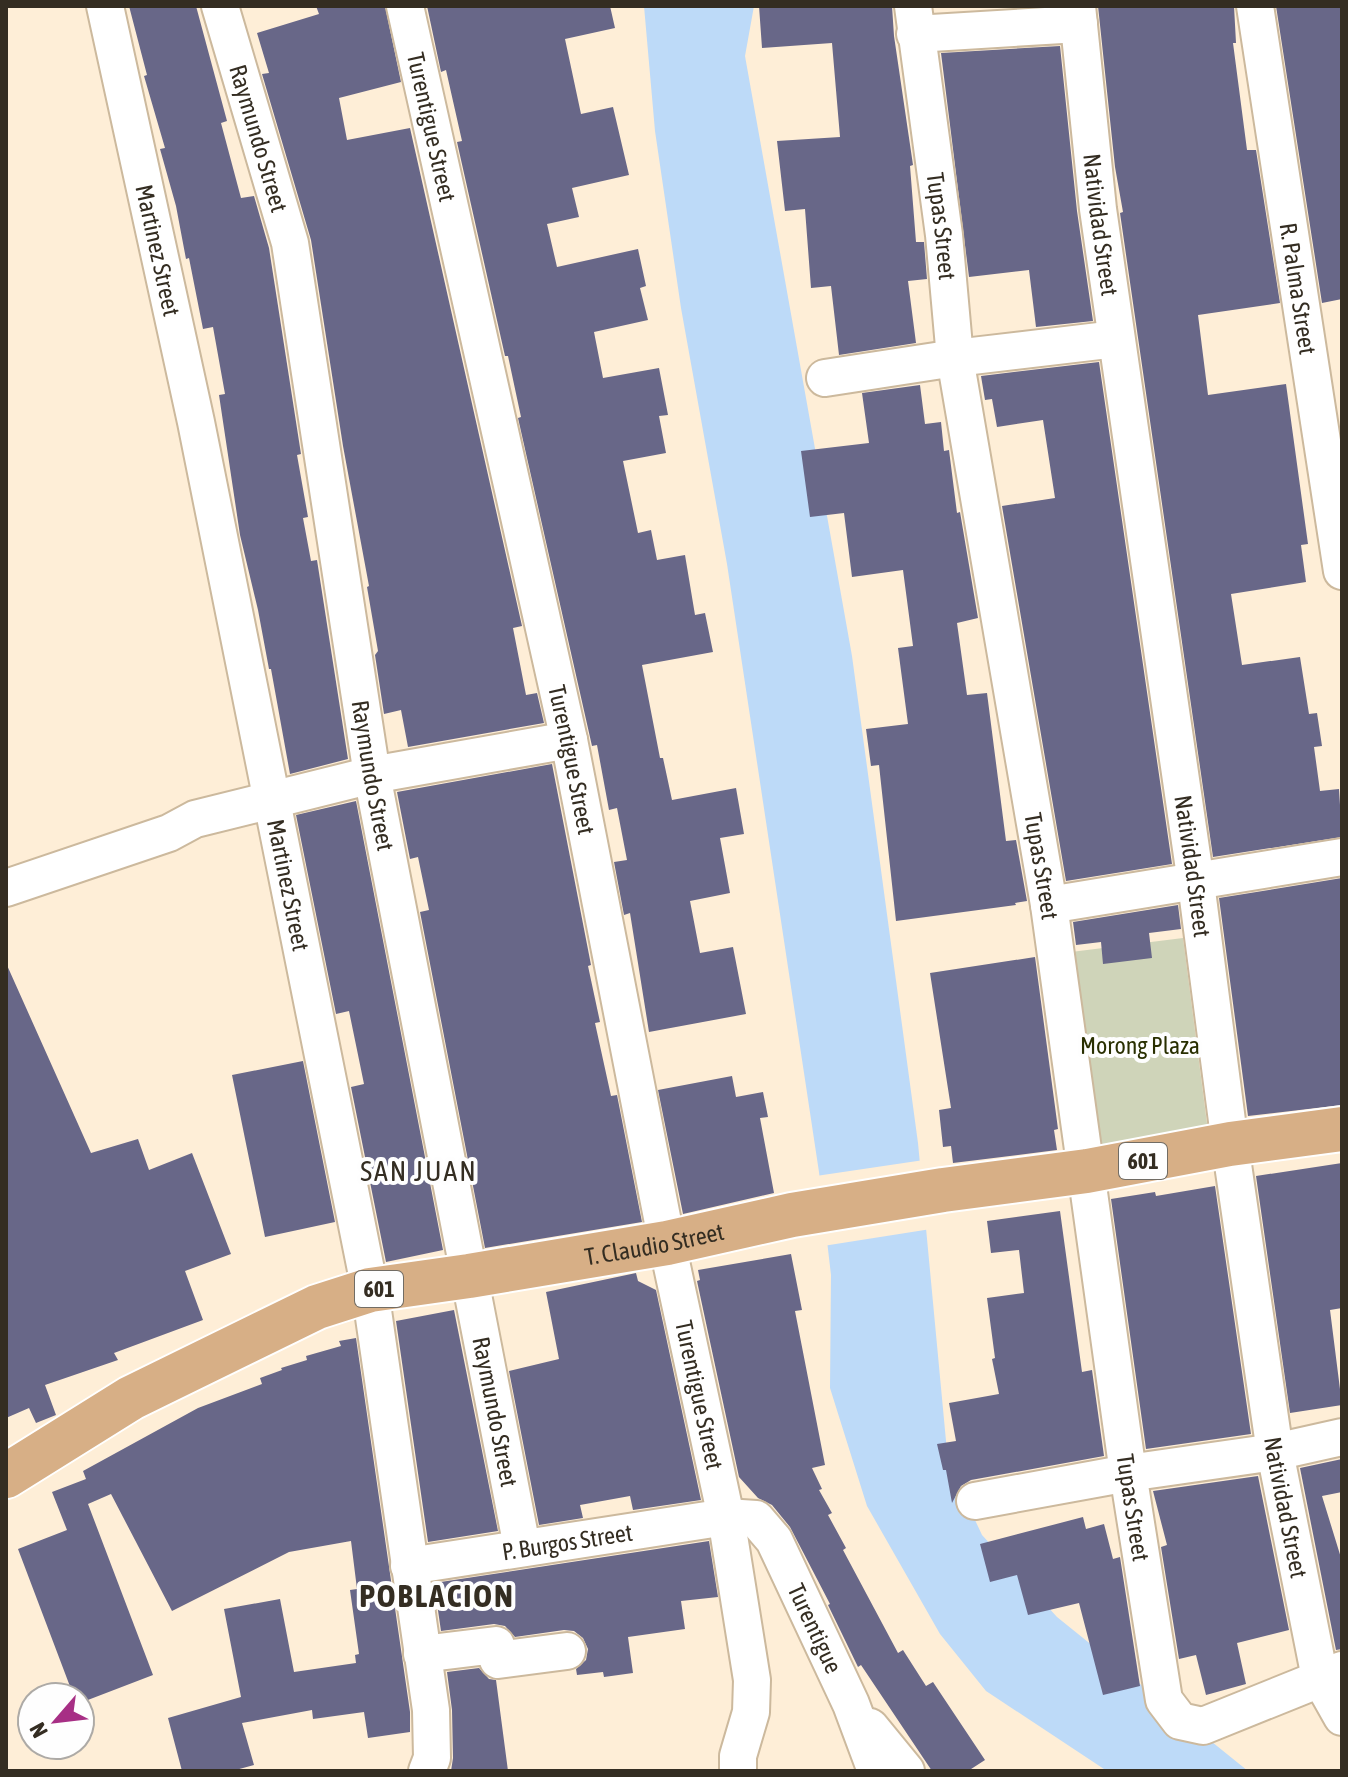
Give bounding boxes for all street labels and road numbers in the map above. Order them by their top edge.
street label: Turentigue Street [402,50,462,204]
street label: Raymundo Street [225,62,294,215]
street label: Natividad Street [1079,152,1124,298]
street label: Tupas Street [922,171,961,281]
street label: Martinez Street [131,182,186,319]
street label: R. Palma Street [1275,221,1322,356]
street label: Turentigue Street [544,682,601,837]
street label: Raymundo Street [347,698,400,853]
street label: Natividad Street [1170,793,1216,939]
street label: Tupas Street [1020,810,1064,921]
street label: Martinez Street [262,817,315,953]
road number: 601 [1119,1143,1167,1179]
street label: T. Claudio Street [583,1217,726,1270]
road number: 601 [355,1271,403,1307]
street label: Turentigue Street [671,1318,729,1472]
street label: Raymundo Street [468,1334,523,1489]
street label: Natividad Street [1259,1435,1313,1580]
street label: Tupas Street [1112,1452,1155,1563]
street label: P. Burgos Street [500,1518,634,1565]
street label: Turentigue [783,1579,848,1677]

